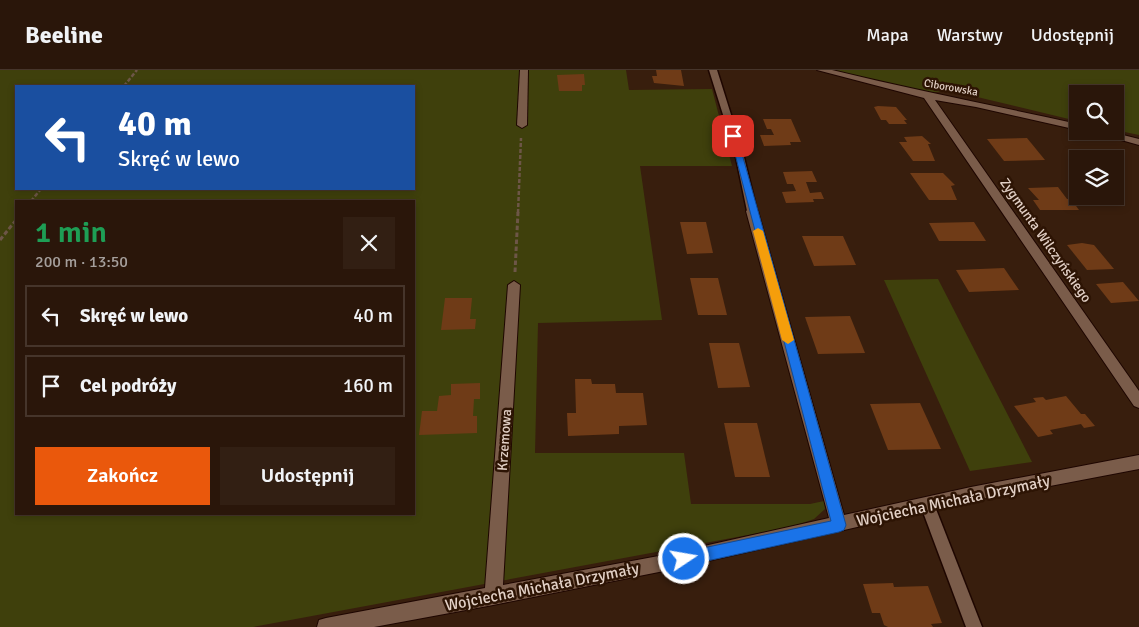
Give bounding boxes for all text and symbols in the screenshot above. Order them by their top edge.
text: Beeline [25,20,103,50]
text: Mapa [866,24,909,46]
text: Warstwy [937,24,1003,46]
text: Udostępnij [1031,24,1114,46]
street label: Ciborowska [923,76,979,99]
map controls [1069,85,1124,205]
button: search [1069,85,1124,140]
text: 40 m [118,102,192,145]
icon: left [35,105,100,170]
pin [712,115,754,157]
icon: arrive [719,122,747,150]
text: Skręć w lewo [118,145,240,172]
button: layers [1069,150,1124,205]
street label: Zygmunta Wilczyńskiego [996,175,1095,306]
text: 1 min [35,214,107,251]
button: close [343,217,395,269]
text: 200 m · 13:50 [35,252,128,272]
icon: left [37,302,65,330]
text: Skręć w lewo [80,304,188,328]
text: 40 m [353,304,393,328]
icon: arrive [37,372,65,400]
text: Cel podróży [80,374,176,398]
text: 160 m [343,374,393,398]
street label: Krzemowa [494,408,515,472]
button: Zakończ [35,447,210,505]
button: Udostępnij [220,447,395,505]
street label: Wojciecha Michała Drzymały [855,471,1052,531]
position arrow [657,532,709,584]
street label: Wojciecha Michała Drzymały [443,558,641,616]

